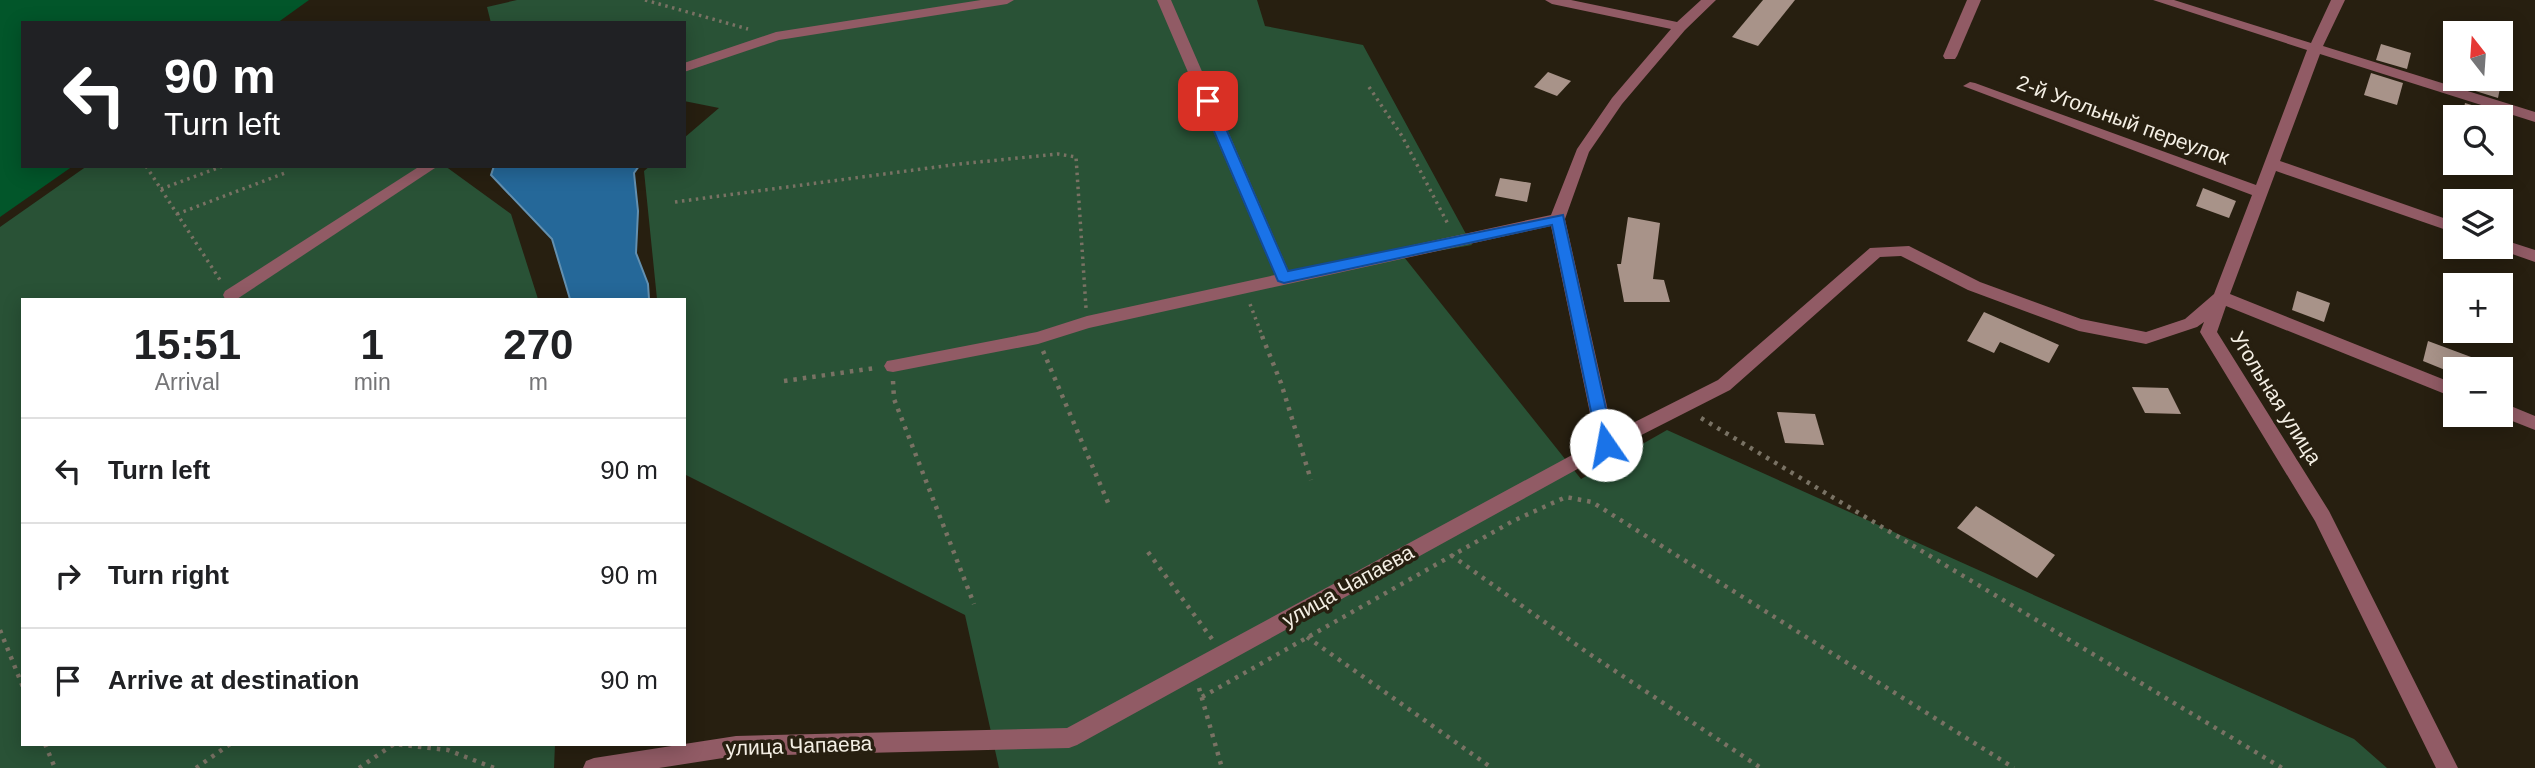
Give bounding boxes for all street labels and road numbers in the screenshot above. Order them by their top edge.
street label: 2-й Угольный переулок [2014,70,2233,169]
street label: Угольная улица [2226,327,2327,469]
street label: улица Чапаева [1278,540,1418,631]
street label: улица Чапаева [725,731,873,760]

